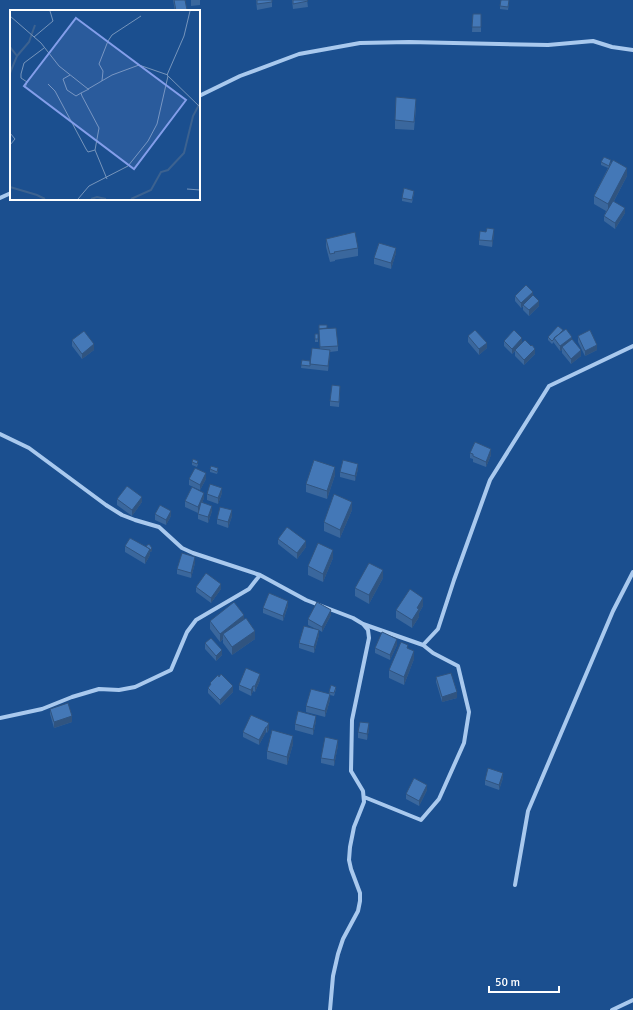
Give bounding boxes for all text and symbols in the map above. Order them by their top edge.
inset map [10,10,200,200]
scale bar [489,968,559,994]
text: 50 m [495,975,520,990]

